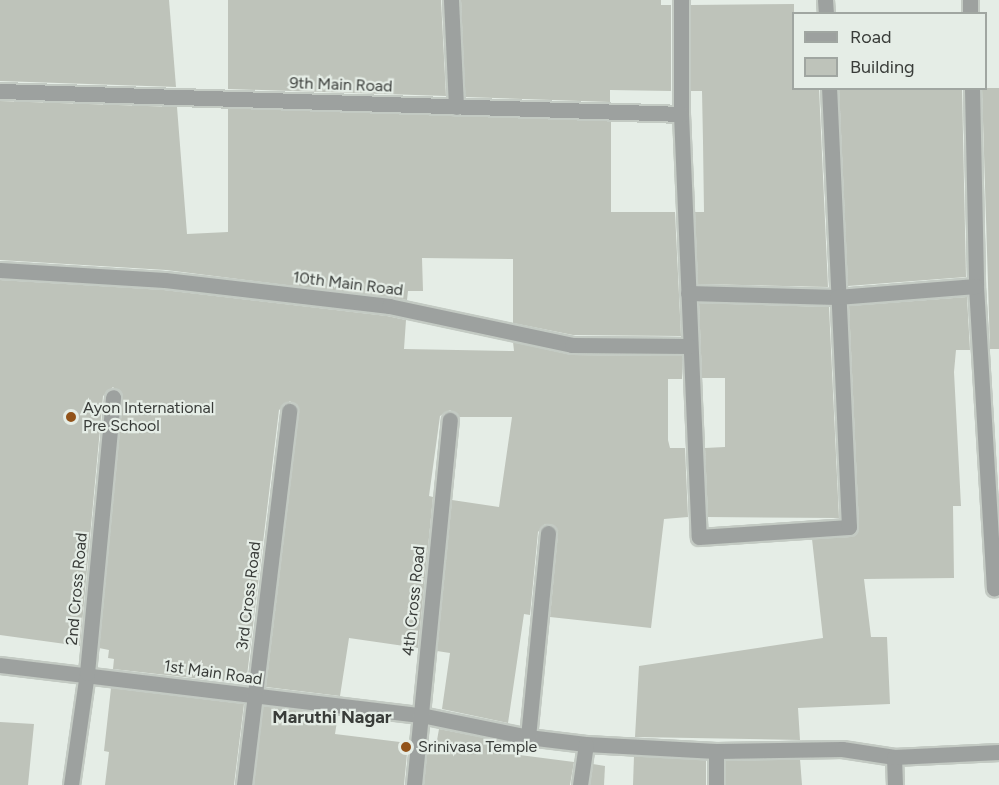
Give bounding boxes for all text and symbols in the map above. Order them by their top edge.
legend [792,12,987,90]
text: Road [850,26,891,48]
text: Building [850,56,915,78]
street label: 9th Main Road [289,74,393,96]
street label: 10th Main Road [292,268,404,300]
place label: Ayon International Pre School [83,398,214,436]
marker: Ayon International Pre School [64,410,78,424]
street label: 2nd Cross Road [63,532,91,646]
street label: 3rd Cross Road [233,541,265,651]
street label: 4th Cross Road [399,545,429,657]
street label: 1st Main Road [163,657,263,689]
district label: Maruthi Nagar [272,706,392,728]
place label: Srinivasa Temple [418,737,537,757]
marker: Srinivasa Temple [399,740,413,754]

